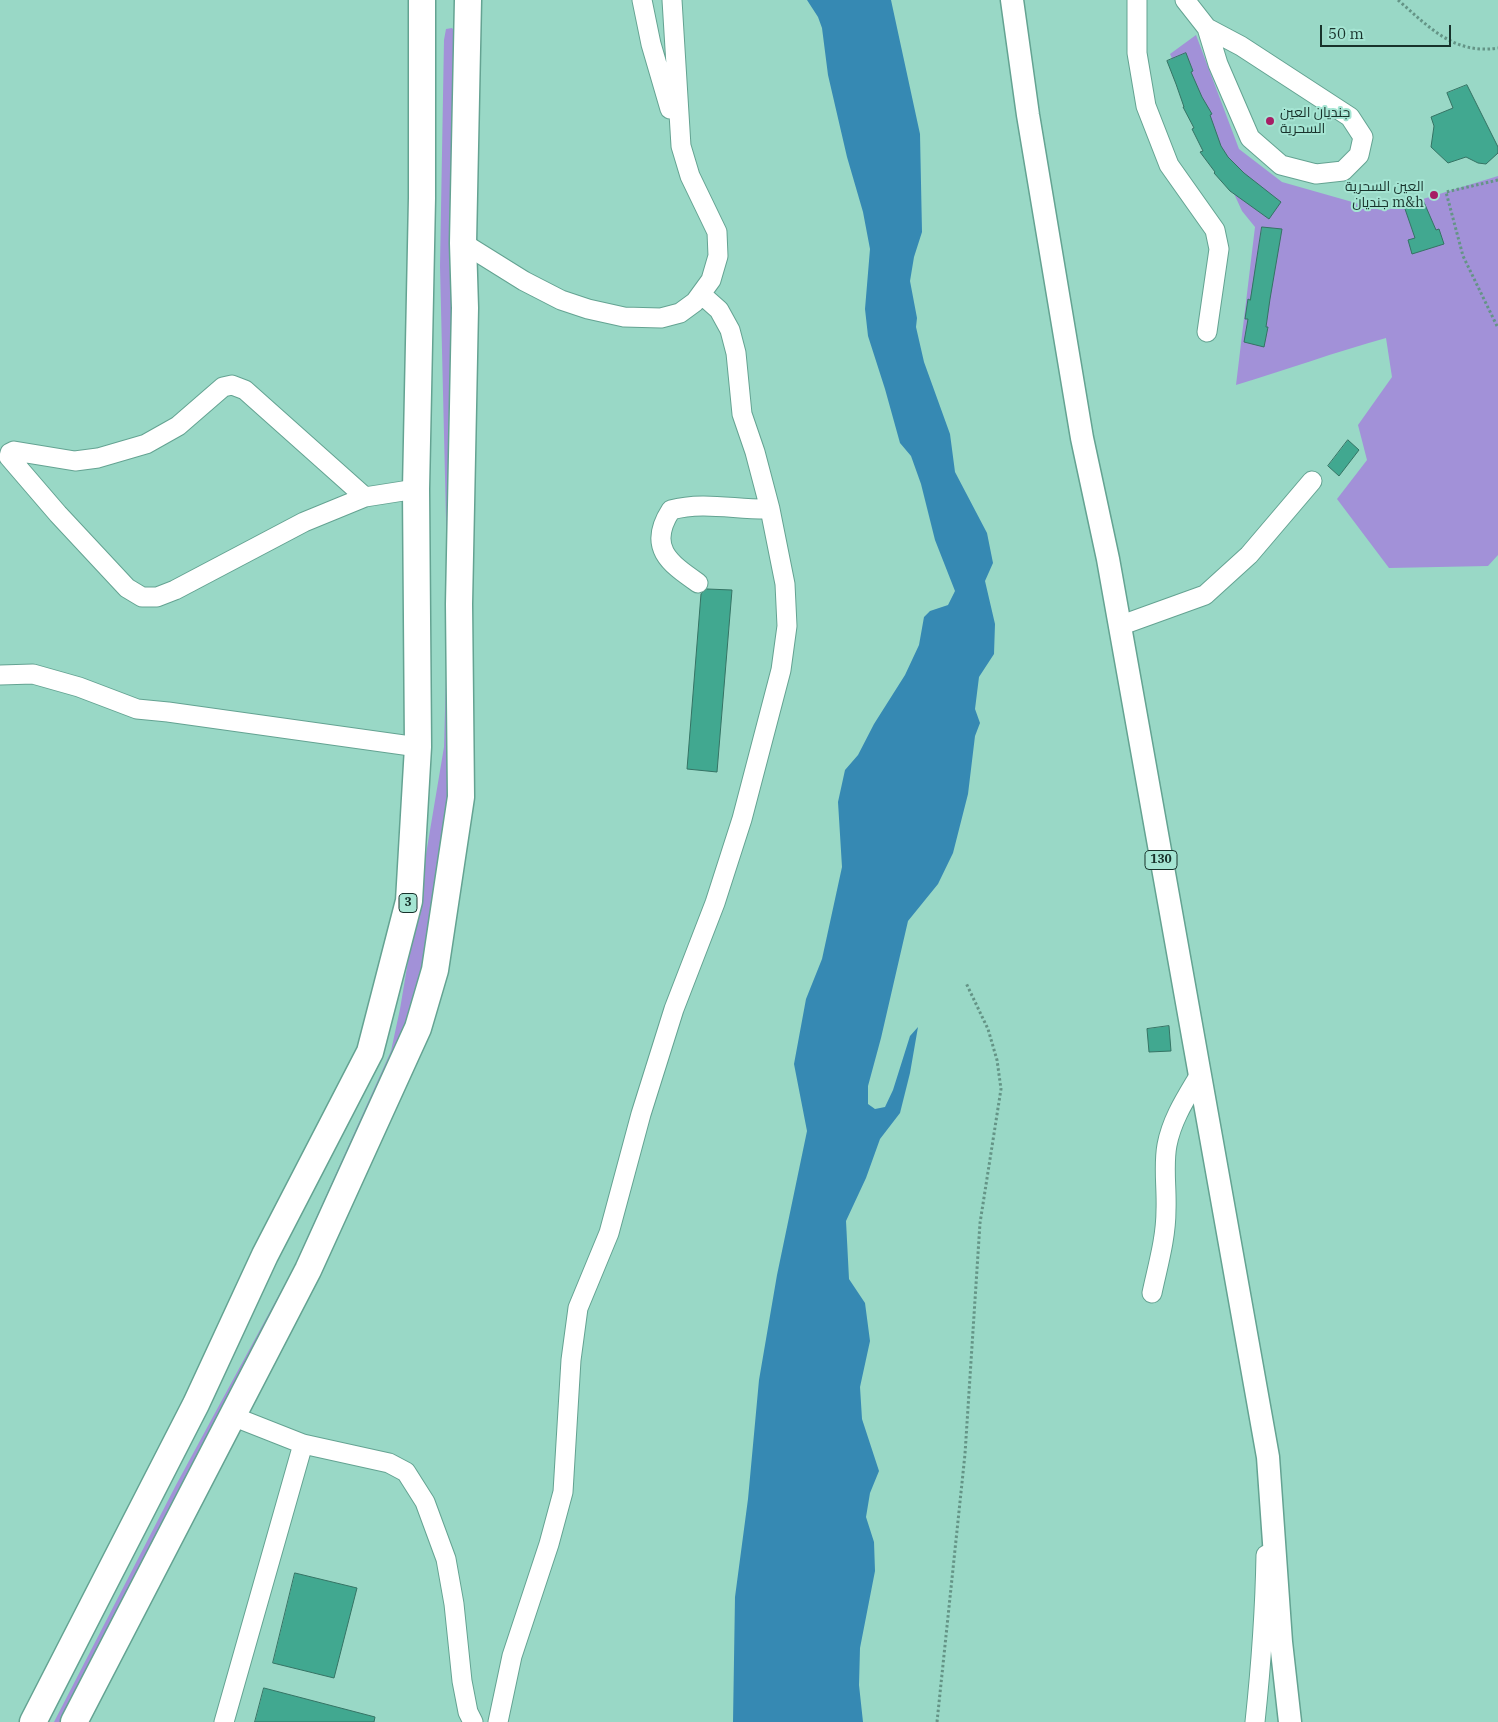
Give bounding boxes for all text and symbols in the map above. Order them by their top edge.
scale bar [1323,15,1454,47]
text: 50 m [1328,24,1364,43]
place label: جنديان العين السحرية [1280,105,1350,138]
marker: جنديان العين السحرية [1264,115,1276,127]
place label: العين السحرية جنديان m&h [1345,179,1424,212]
marker: العين السحرية جنديان m&h [1428,189,1440,201]
road number: 130 [1145,850,1177,870]
road number: 3 [399,894,417,912]

